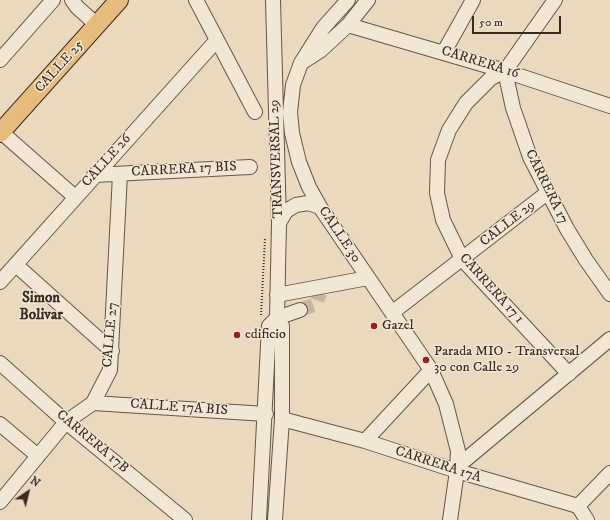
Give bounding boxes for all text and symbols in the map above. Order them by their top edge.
scale bar [474,8,563,34]
text: 50 m [479,15,503,30]
street label: CALLE 25 [32,37,88,97]
street label: CARRERA 16 [439,43,521,83]
street label: TRANSVERSAL 29 [267,99,287,219]
street label: CALLE 26 [79,131,135,191]
street label: CARRERA 17 [521,147,571,227]
street label: CARRERA 17 BIS [131,159,237,181]
street label: CALLE 29 [477,197,539,251]
street label: CALLE 30 [314,204,364,266]
street label: CARRERA 17 1 [455,250,527,328]
district label: Simon Bolivar [19,290,63,325]
street label: CALLE 27 [100,302,122,368]
place label: Gazel [382,318,414,334]
marker: Gazel [369,321,379,331]
place label: edificio [245,327,286,343]
marker: edificio [232,330,242,340]
place label: Parada MIO - Transversal 30 con Calle 29 [434,344,579,376]
marker: Parada MIO - Transversal 30 con Calle 29 [421,355,431,365]
street label: CALLE 17A BIS [130,396,228,420]
street label: CARRERA 17B [52,407,132,477]
street label: CARRERA 17A [393,443,483,487]
north arrow [8,472,48,512]
text: N [27,474,43,490]

